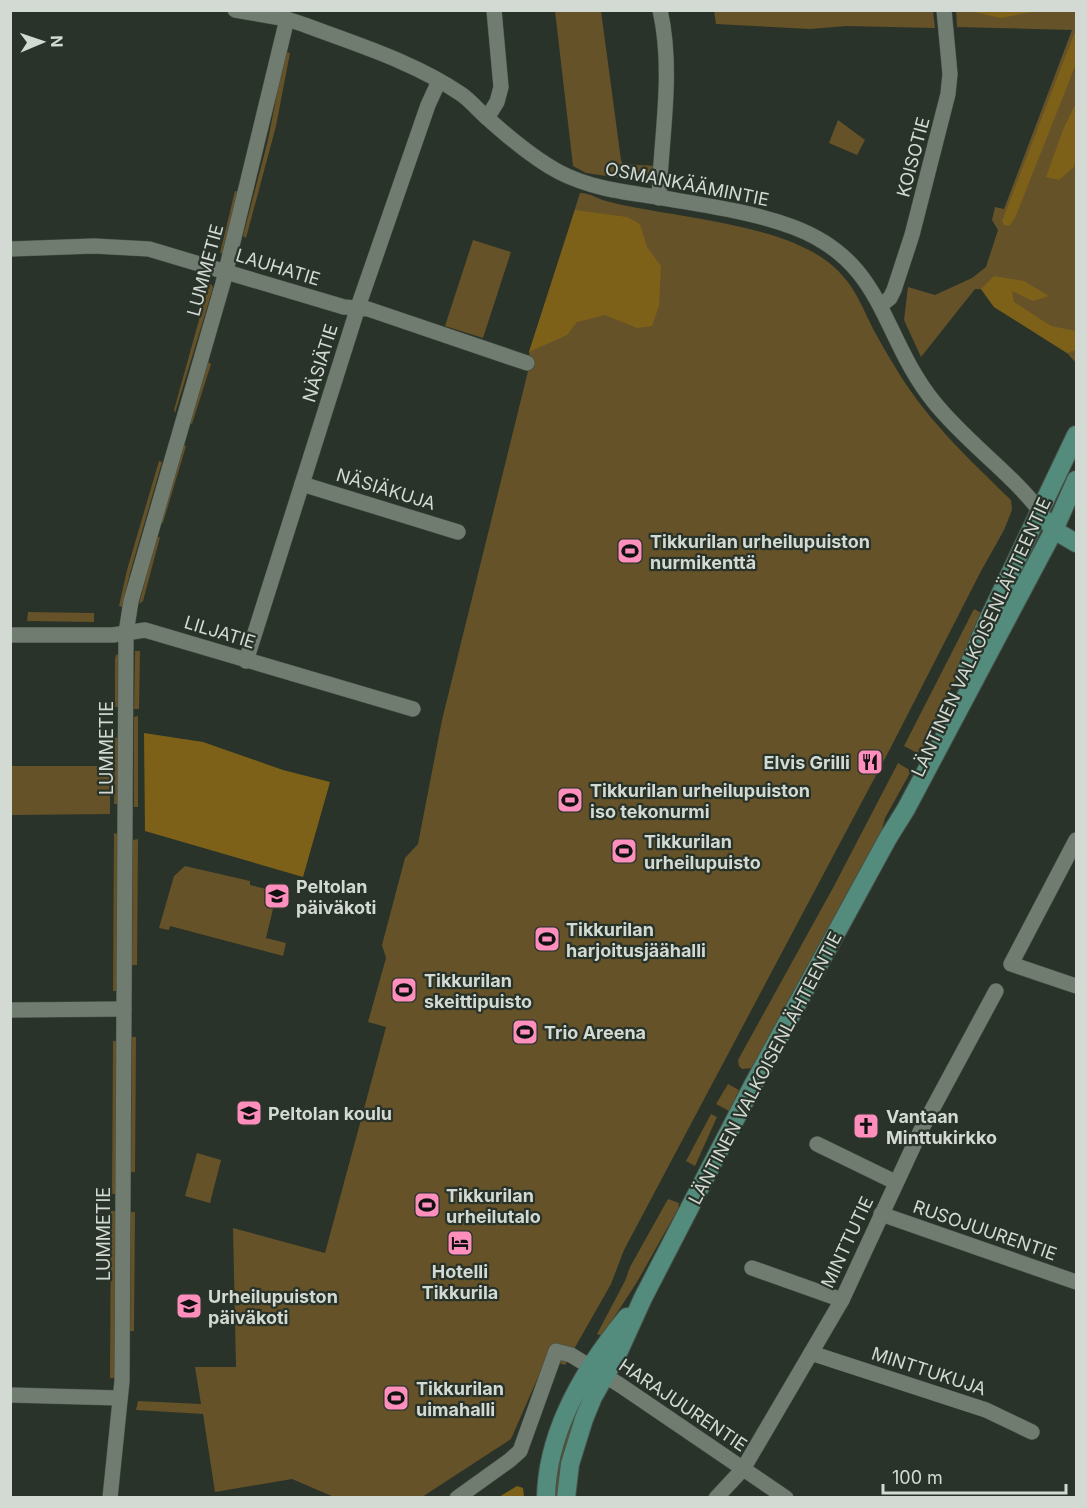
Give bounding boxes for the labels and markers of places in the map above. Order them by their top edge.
place label: Tikkurilan urheilupuiston nurmikenttä [650,531,870,573]
sports icon: Tikkurilan urheilupuiston nurmikenttä [615,536,645,566]
restaurant icon: Elvis Grilli [855,747,885,777]
place label: Elvis Grilli [764,752,850,773]
place label: Tikkurilan urheilupuiston iso tekonurmi [590,780,810,822]
sports icon: Tikkurilan urheilupuiston iso tekonurmi [555,785,585,815]
place label: Tikkurilan urheilupuisto [644,831,761,873]
sports icon: Tikkurilan urheilupuisto [609,836,639,866]
place label: Peltolan päiväkoti [296,876,376,918]
school or university icon: Peltolan päiväkoti [262,881,292,911]
place label: Tikkurilan harjoitusjäähalli [566,919,706,961]
sports icon: Tikkurilan harjoitusjäähalli [532,924,562,954]
place label: Tikkurilan skeittipuisto [424,970,532,1012]
sports icon: Tikkurilan skeittipuisto [389,975,419,1005]
sports icon: Trio Areena [510,1017,540,1047]
place label: Trio Areena [544,1022,646,1043]
school or university icon: Peltolan koulu [234,1098,264,1128]
place label: Peltolan koulu [268,1103,392,1124]
place label: Vantaan Minttukirkko [886,1106,997,1148]
church icon: Vantaan Minttukirkko [851,1111,881,1141]
place label: Tikkurilan urheilutalo [446,1185,541,1227]
sports icon: Tikkurilan urheilutalo [412,1190,442,1220]
hotel icon: Hotelli Tikkurila [445,1228,475,1258]
place label: Hotelli Tikkurila [422,1261,498,1303]
place label: Urheilupuiston päiväkoti [208,1286,338,1328]
school or university icon: Urheilupuiston päiväkoti [174,1291,204,1321]
place label: Tikkurilan uimahalli [416,1378,504,1420]
sports icon: Tikkurilan uimahalli [381,1383,411,1413]

